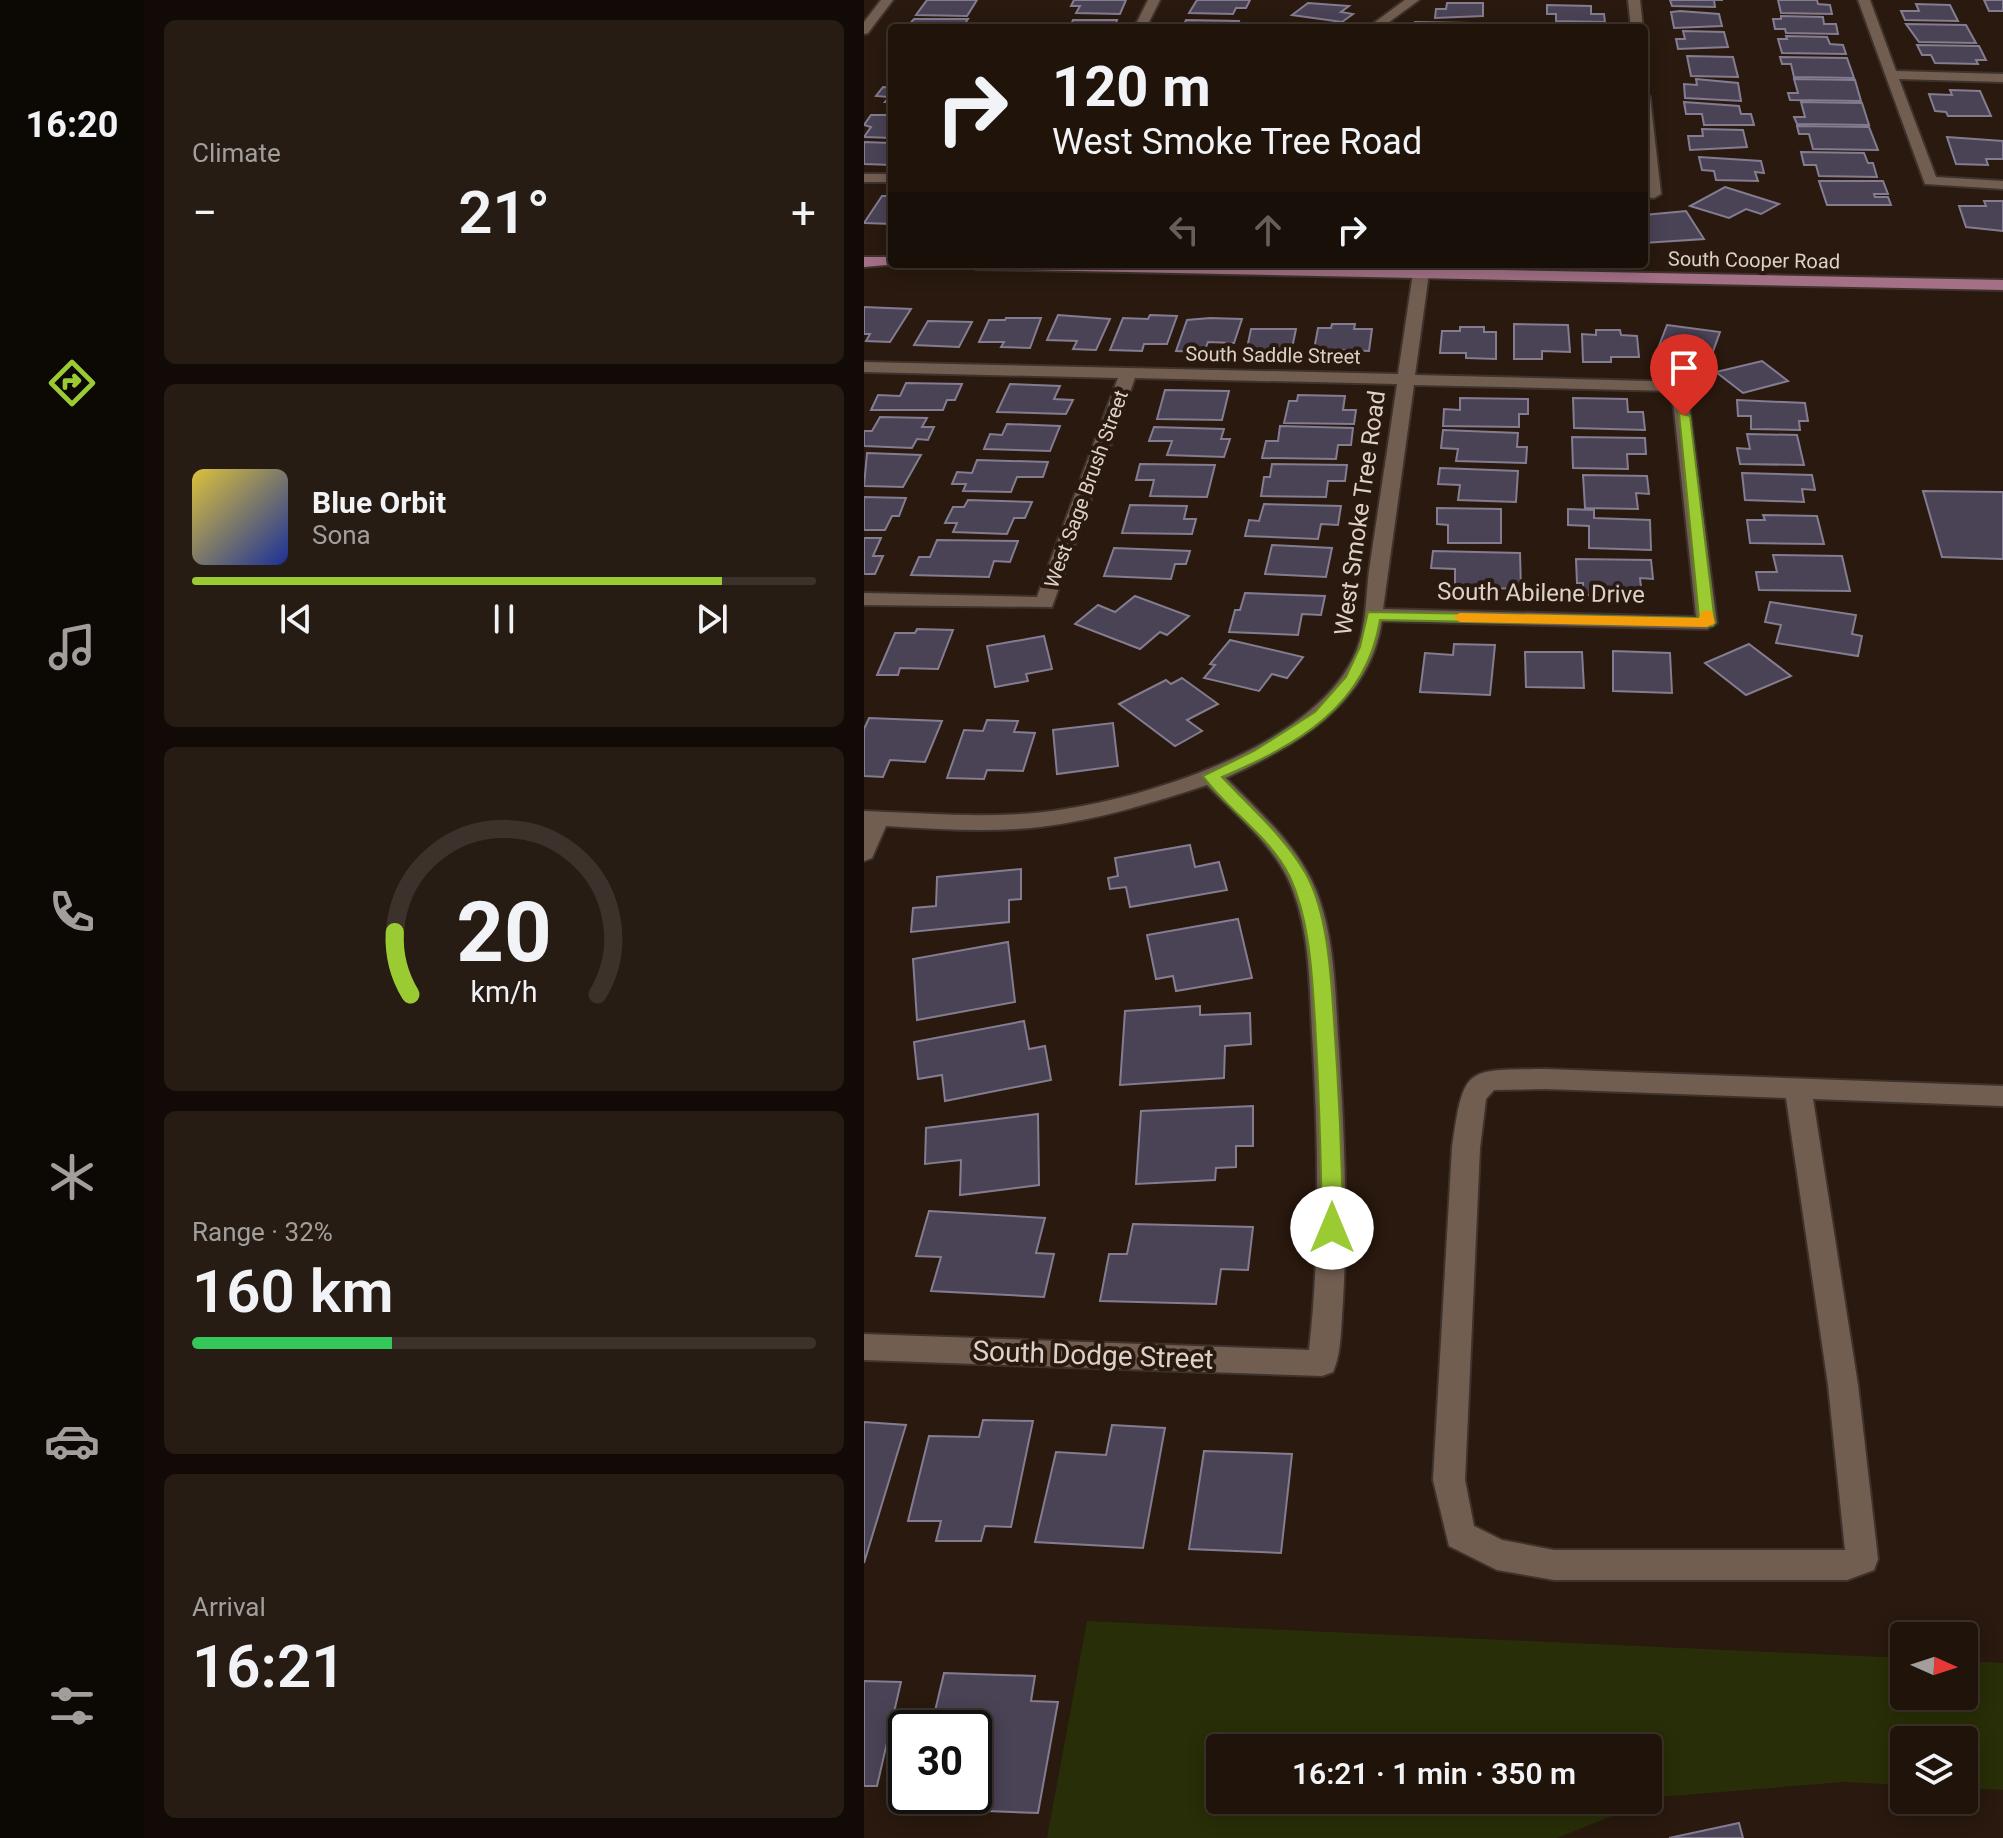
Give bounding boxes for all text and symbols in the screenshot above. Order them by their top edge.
text: 120 m [1052,54,1211,120]
icon: right [920,56,1024,160]
text: 16:20 [26,104,118,146]
text: West Smoke Tree Road [1052,121,1422,163]
text: Climate [192,138,281,168]
text: 21° [458,177,550,248]
text: − [192,187,217,239]
text: + [791,187,816,239]
icon: left [1162,208,1206,252]
icon: ahead [1246,208,1290,252]
icon: right [1330,208,1374,252]
street label: South Cooper Road [1668,246,1840,274]
pin [1650,334,1718,416]
street label: South Saddle Street [1185,341,1361,369]
icon: arrive [1662,346,1706,390]
icon: directions [44,355,100,411]
street label: West Sage Brush Street [1039,387,1133,591]
street label: West Smoke Tree Road [1329,389,1391,637]
text: Blue Orbit [312,485,446,520]
text: Sona [312,520,371,550]
street label: South Abilene Drive [1437,577,1645,609]
icon: previous [274,597,318,641]
icon: pause [482,597,526,641]
icon: next [690,597,734,641]
icon: music [44,619,100,675]
icon: phone [44,884,100,940]
text: 20 [456,884,552,981]
text: km/h [470,975,538,1009]
icon: climate [44,1149,100,1205]
position arrow [1290,1186,1374,1270]
text: Range · 32% [192,1217,333,1247]
text: 160 km [192,1256,394,1327]
street label: South Dodge Street [972,1334,1214,1376]
icon: car [44,1413,100,1469]
text: Arrival [192,1592,266,1622]
north arrow [1890,1622,1978,1710]
map controls [1890,1622,1978,1814]
text: 16:21 [192,1631,345,1702]
icon: filters [44,1678,100,1734]
speed limit sign: 30 [888,1710,992,1814]
button: layers [1890,1726,1978,1814]
text: 16:21 · 1 min · 350 m [1292,1756,1576,1791]

